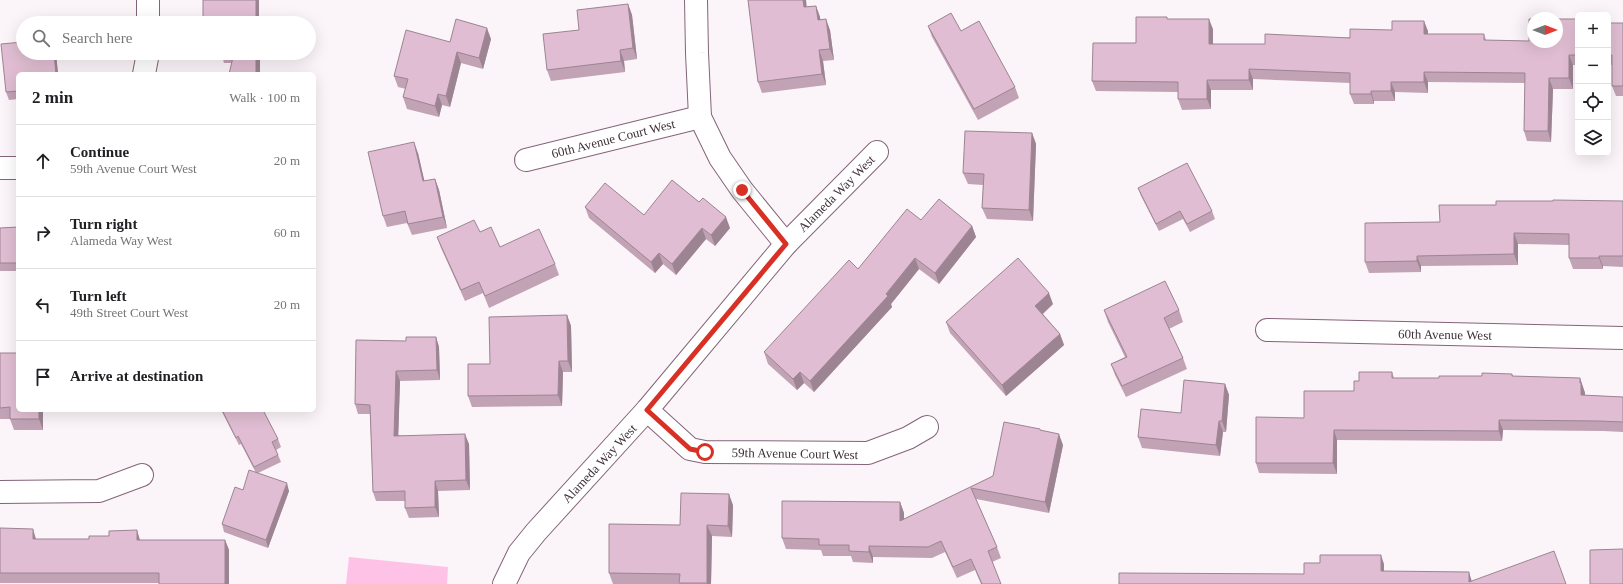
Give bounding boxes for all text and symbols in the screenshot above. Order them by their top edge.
north arrow [1527,12,1563,48]
map controls [1575,12,1611,156]
button: + [1575,12,1611,48]
search box [16,16,316,60]
icon: search [30,27,52,49]
text: Search here [62,30,132,46]
button: − [1575,48,1611,84]
button: locate [1575,84,1611,120]
text: 2 min [32,88,73,107]
text: Walk · 100 m [229,90,300,105]
street label: 60th Avenue Court West [550,116,677,161]
button: layers [1575,120,1611,156]
text: Continue [70,144,129,160]
icon: ahead [32,150,54,172]
street label: Alameda Way West [795,152,878,235]
text: 20 m [274,153,300,168]
text: 59th Avenue Court West [70,161,197,176]
route end [733,181,751,199]
text: Turn right [70,216,137,232]
icon: right [32,222,54,244]
text: 60 m [274,225,300,240]
text: Alameda Way West [70,233,172,248]
text: Turn left [70,288,127,304]
icon: left [32,294,54,316]
text: 20 m [274,297,300,312]
text: 49th Street Court West [70,305,188,320]
street label: 60th Avenue West [1398,326,1492,343]
icon: arrive [32,366,54,388]
text: Arrive at destination [70,368,203,384]
street label: Alameda Way West [559,421,640,506]
route start [696,443,714,461]
street label: 59th Avenue Court West [732,445,859,462]

